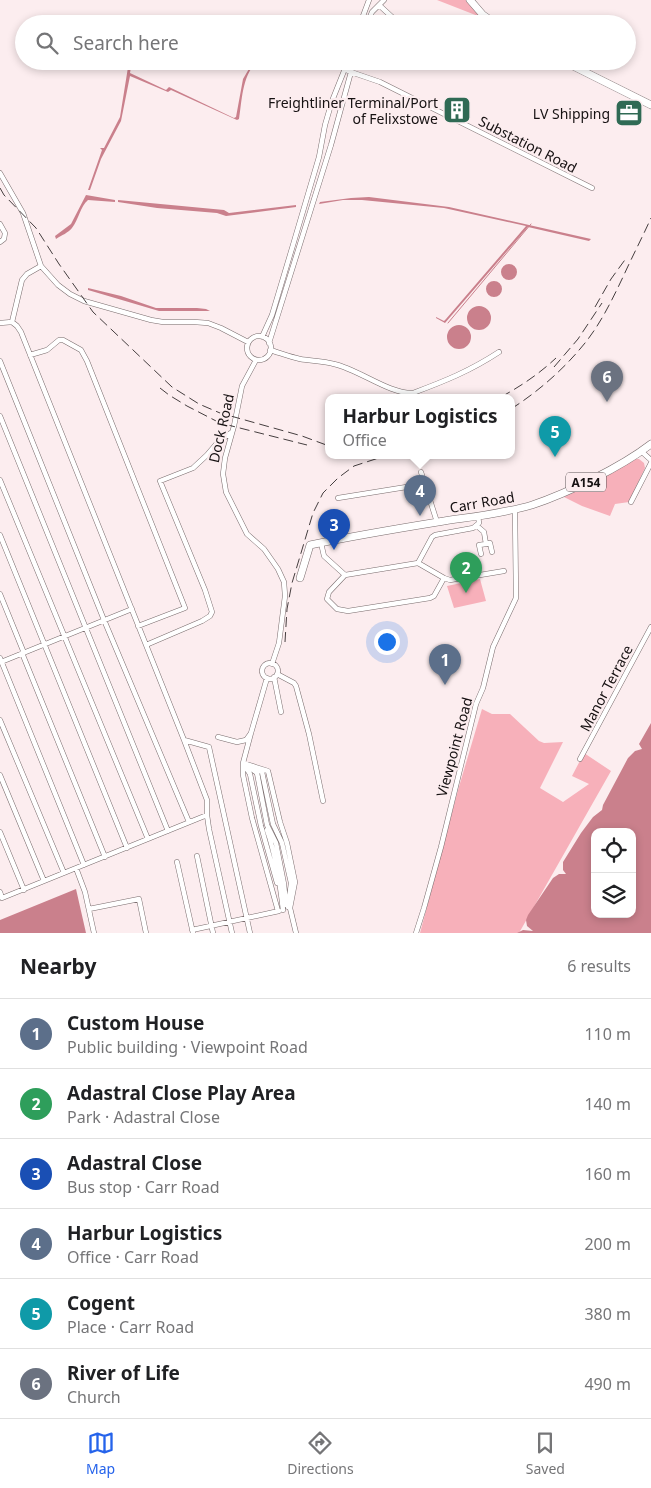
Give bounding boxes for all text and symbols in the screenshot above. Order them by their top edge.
search box [15,15,636,70]
icon: search [33,29,61,57]
text: Search here [73,30,179,56]
place label: Freightliner Terminal/Port of Felixstowe [268,93,438,128]
building icon: Freightliner Terminal/Port of Felixstowe [442,95,472,125]
office icon: LV Shipping [614,98,644,128]
place label: LV Shipping [533,104,610,123]
street label: Substation Road [476,111,580,177]
pin: 6 [591,361,623,402]
street label: Dock Road [204,392,238,464]
popup [325,394,515,459]
text: Harbur Logistics [342,403,498,429]
pin: 5 [539,416,571,457]
text: Office [342,429,387,451]
road number: A154 [566,472,606,492]
pin: 4 [404,475,436,516]
street label: Carr Road [448,487,516,517]
pin: 3 [318,509,350,550]
pin: 2 [450,552,482,593]
your location [374,629,400,655]
street label: Manor Terrace [575,641,637,735]
pin: 1 [429,644,461,685]
street label: Viewpoint Road [432,695,476,799]
map controls [591,828,636,918]
button: locate [591,828,636,873]
button: layers [591,873,636,918]
text: Nearby [20,952,96,980]
text: 6 results [567,955,631,977]
text: Custom House [67,1010,204,1036]
text: 1 [31,1023,41,1045]
text: 110 m [584,1023,631,1045]
text: Public building · Viewpoint Road [67,1036,308,1058]
text: Adastral Close Play Area [67,1080,296,1106]
text: 2 [31,1093,41,1115]
text: 140 m [584,1093,631,1115]
text: Park · Adastral Close [67,1106,220,1128]
text: Adastral Close [67,1150,202,1176]
text: 3 [31,1163,41,1185]
text: 160 m [584,1163,631,1185]
text: Bus stop · Carr Road [67,1176,220,1198]
text: Harbur Logistics [67,1220,222,1246]
text: 4 [31,1233,41,1255]
text: 200 m [584,1233,631,1255]
text: Office · Carr Road [67,1246,199,1268]
text: Cogent [67,1290,135,1316]
text: 5 [31,1303,41,1325]
text: 380 m [584,1303,631,1325]
text: Place · Carr Road [67,1316,194,1338]
text: River of Life [67,1360,180,1386]
text: 6 [31,1373,41,1395]
text: 490 m [584,1373,631,1395]
text: Church [67,1386,121,1408]
tab: Map [86,1429,115,1478]
tab: Directions [287,1429,354,1478]
tab: Saved [526,1429,565,1478]

